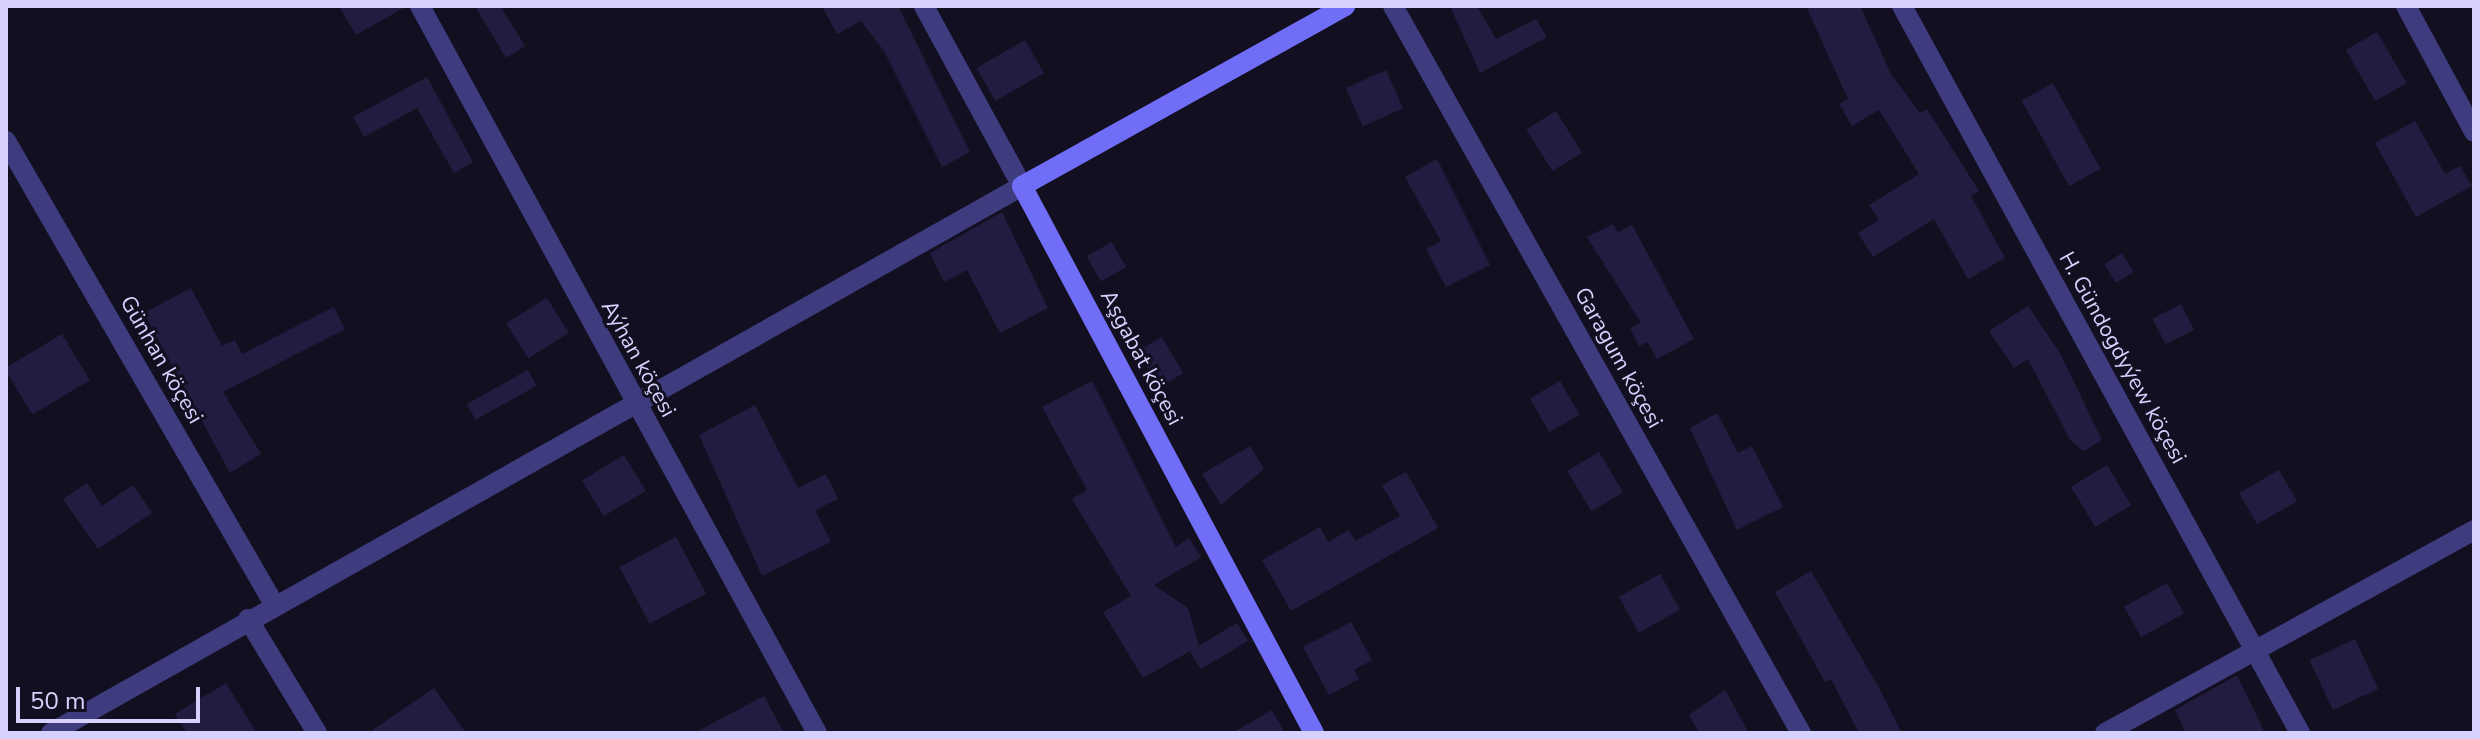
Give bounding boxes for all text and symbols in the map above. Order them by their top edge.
street label: H. Gündogdyýew köçesi [2053,248,2191,468]
street label: Garagum köçesi [1568,283,1668,433]
street label: Aşgabat köçesi [1094,286,1188,430]
street label: Günhan köçesi [114,291,208,429]
street label: Aýhan köçesi [595,296,681,422]
scale bar [20,671,204,721]
text: 50 m [30,685,86,717]

